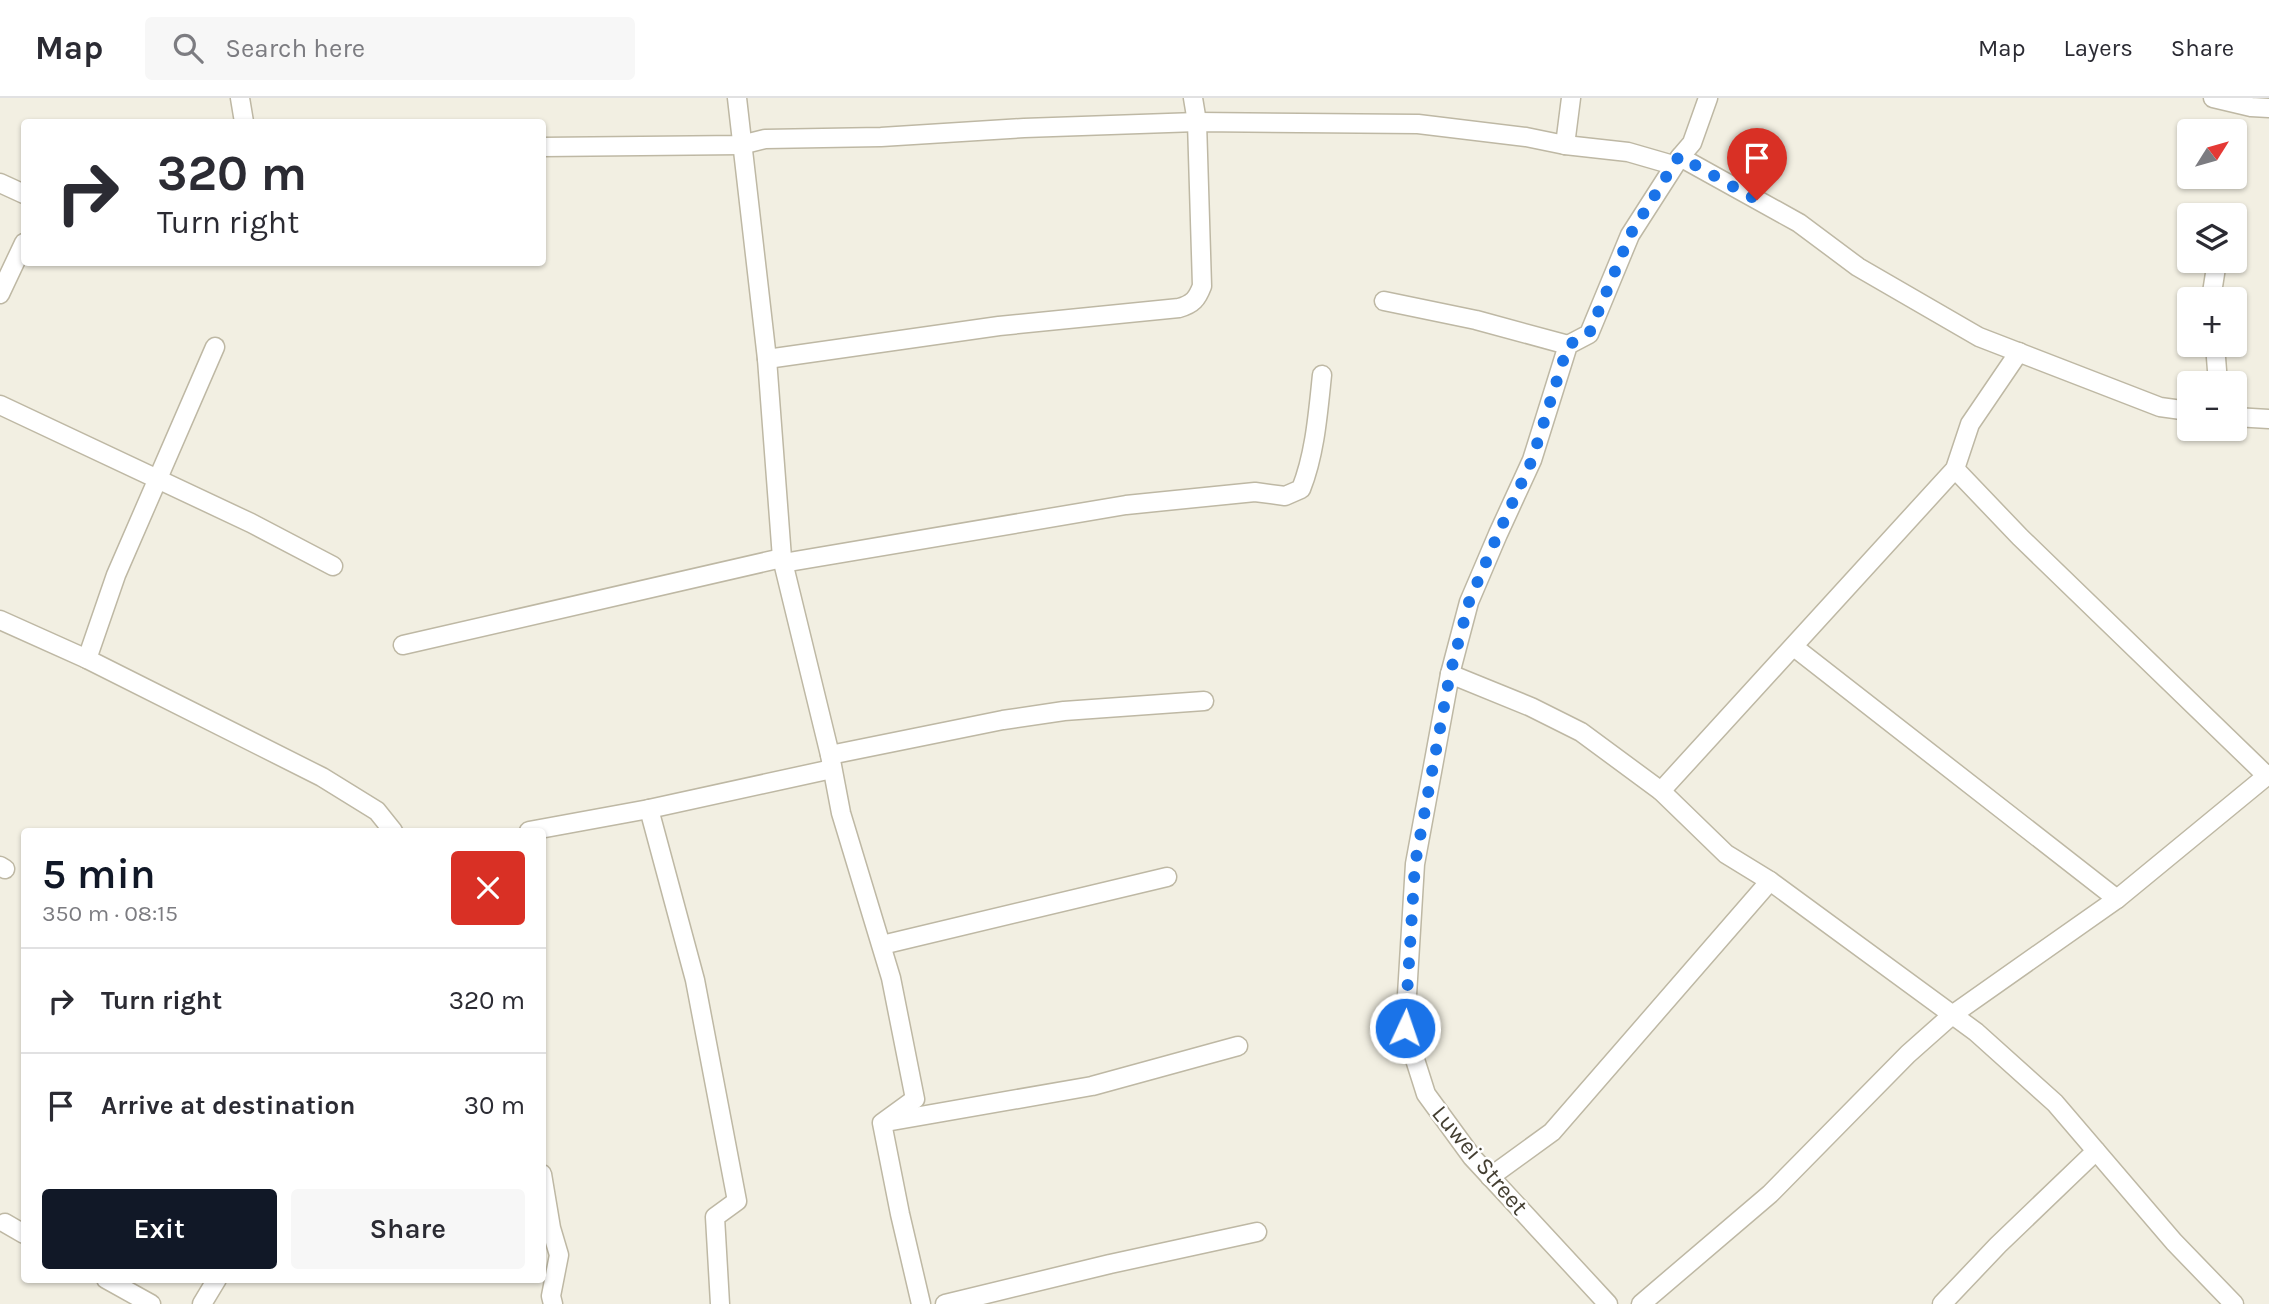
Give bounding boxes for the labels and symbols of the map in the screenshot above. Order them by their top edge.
north arrow [2177,119,2247,189]
pin [1727,128,1787,200]
position arrow [1368,991,1442,1065]
street label: Luwei Street [1426,1100,1534,1220]

